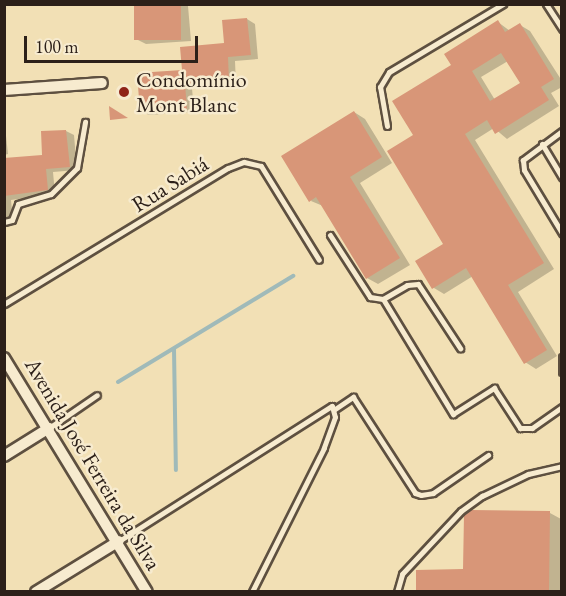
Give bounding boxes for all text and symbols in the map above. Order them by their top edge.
scale bar [27,24,201,62]
text: 100 m [35,35,79,58]
place label: Condomínio Mont Blanc [136,66,247,118]
marker: Condomínio Mont Blanc [117,85,131,99]
street label: Rua Sabiá [127,150,213,218]
street label: Avenida José Ferreira da Silva [19,353,167,575]

